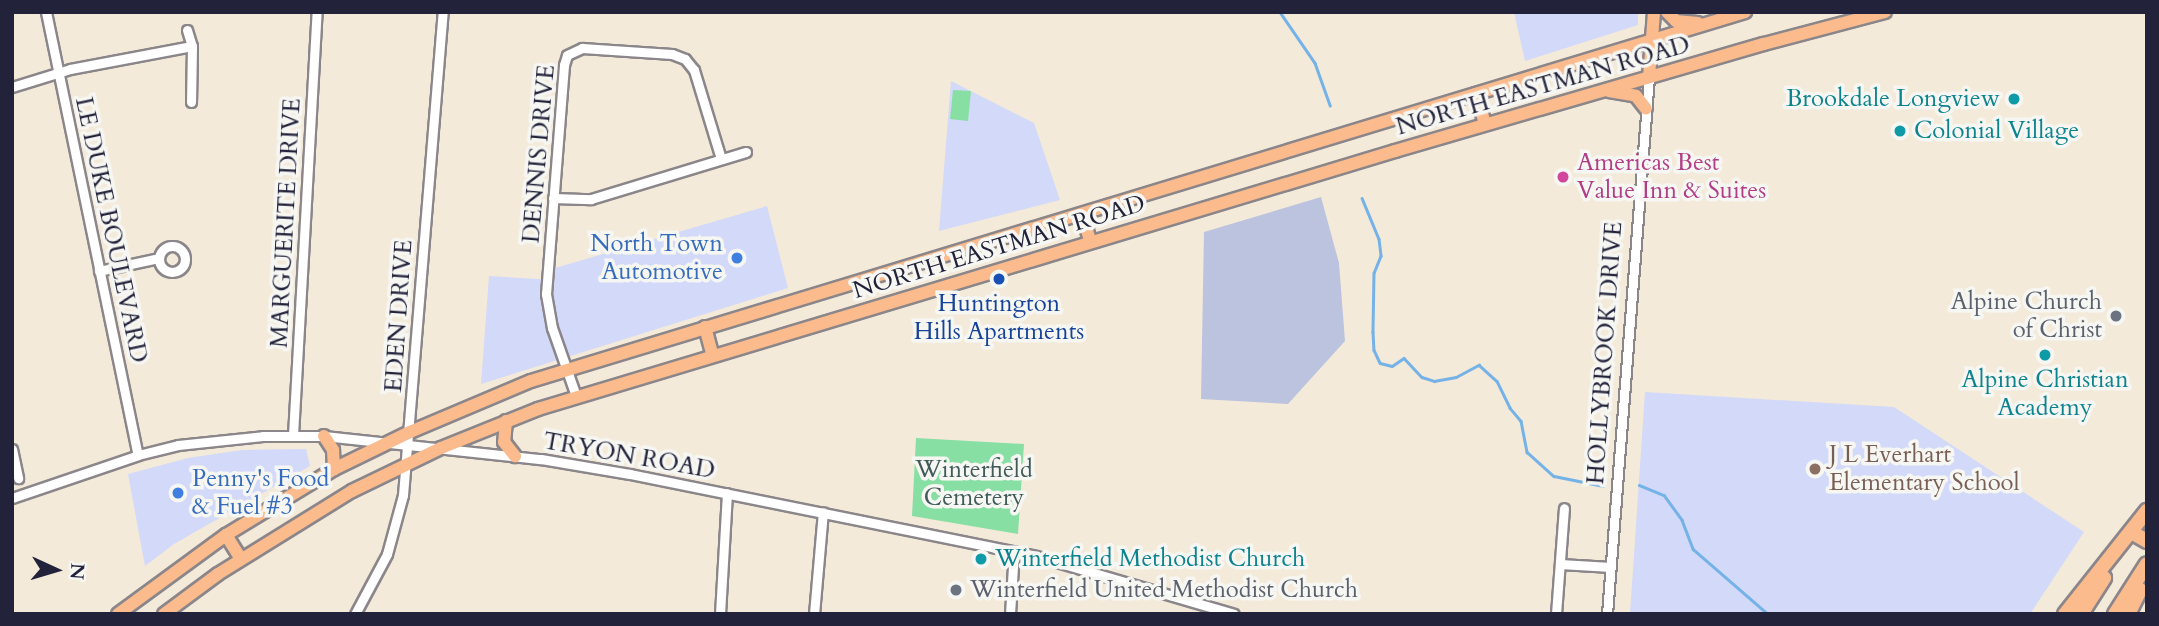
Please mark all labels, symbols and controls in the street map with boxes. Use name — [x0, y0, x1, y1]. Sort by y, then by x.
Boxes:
street label: NORTH EASTMAN ROAD — [1393, 30, 1693, 142]
street label: DENNIS DRIVE — [517, 64, 561, 244]
place label: Brookdale Longview — [1786, 85, 2000, 113]
marker: Brookdale Longview — [2006, 91, 2022, 107]
street label: LE DUKE BOULEVARD — [69, 95, 153, 365]
street label: MARGUERITE DRIVE — [265, 97, 307, 349]
place label: Colonial Village — [1914, 117, 2079, 145]
marker: Colonial Village — [1892, 123, 1908, 139]
place label: Americas Best Value Inn & Suites — [1577, 149, 1766, 205]
marker: Americas Best Value Inn & Suites — [1555, 169, 1571, 185]
street label: NORTH EASTMAN ROAD — [849, 189, 1149, 305]
street label: HOLLYBROOK DRIVE — [1581, 221, 1629, 485]
place label: North Town Automotive — [590, 230, 723, 286]
street label: EDEN DRIVE — [379, 239, 419, 393]
marker: North Town Automotive — [729, 250, 745, 266]
marker: Huntington Hills Apartments — [991, 271, 1007, 287]
place label: Alpine Church of Christ — [1951, 288, 2102, 344]
place label: Huntington Hills Apartments — [914, 290, 1084, 346]
marker: Alpine Church of Christ — [2108, 308, 2124, 324]
marker: Alpine Christian Academy — [2037, 347, 2053, 363]
place label: Alpine Christian Academy — [1961, 366, 2129, 422]
street label: TRYON ROAD — [541, 427, 717, 485]
place label: J L Everhart Elementary School — [1829, 441, 2020, 497]
park label: Winterfield Cemetery — [915, 456, 1033, 512]
marker: J L Everhart Elementary School — [1807, 461, 1823, 477]
place label: Penny's Food & Fuel #3 — [192, 465, 329, 521]
marker: Penny's Food & Fuel #3 — [170, 485, 186, 501]
north arrow — [21, 535, 91, 605]
place label: Winterfield Methodist Church — [995, 545, 1305, 573]
marker: Winterfield Methodist Church — [973, 551, 989, 567]
text: N — [63, 562, 90, 581]
place label: Winterfield United Methodist Church — [970, 576, 1358, 604]
marker: Winterfield United Methodist Church — [948, 582, 964, 598]

